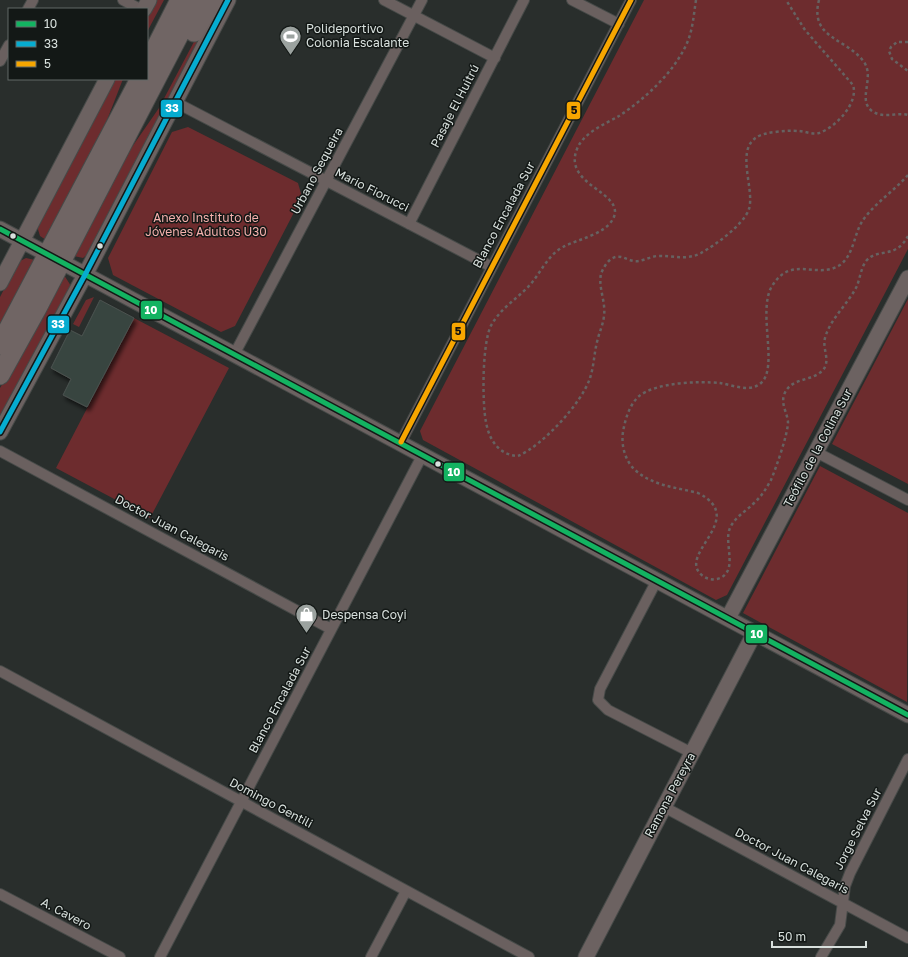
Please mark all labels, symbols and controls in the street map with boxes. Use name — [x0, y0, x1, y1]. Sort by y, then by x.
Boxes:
legend — [8, 8, 148, 80]
text: 10 — [44, 16, 57, 31]
place label: Polideportivo Colonia Escalante — [306, 21, 409, 50]
sports icon: Polideportivo Colonia Escalante — [278, 23, 304, 56]
text: 33 — [44, 36, 58, 51]
text: 5 — [44, 56, 51, 71]
street label: Pasaje El Huitrú — [427, 62, 482, 150]
line badge: 33 — [160, 99, 183, 118]
text: 33 — [165, 101, 179, 114]
line badge: 5 — [566, 101, 581, 120]
text: 5 — [571, 103, 578, 116]
street label: Urbano Sequeira — [287, 125, 346, 217]
street label: Blanco Encalada Sur — [469, 159, 538, 270]
street label: Mario Fiorucci — [333, 164, 412, 215]
park label: Anexo Instituto de Jóvenes Adultos U30 — [145, 210, 267, 239]
unlabelled marker — [8, 231, 18, 241]
unlabelled marker — [95, 241, 105, 251]
line badge: 10 — [140, 300, 163, 320]
text: 10 — [145, 303, 157, 316]
line badge: 33 — [47, 315, 70, 334]
text: 33 — [51, 317, 65, 330]
line badge: 5 — [451, 322, 466, 341]
text: 5 — [455, 324, 462, 337]
street label: Teófilo de la Colina Sur — [780, 386, 855, 510]
unlabelled marker — [433, 459, 443, 469]
line badge: 10 — [443, 462, 465, 482]
text: 10 — [448, 465, 460, 478]
street label: Doctor Juan Calegaris — [113, 491, 232, 564]
shop icon: Despensa Coyi — [293, 602, 319, 635]
place label: Despensa Coyi — [322, 607, 407, 622]
line badge: 10 — [745, 624, 768, 644]
text: 10 — [751, 627, 763, 640]
street label: Blanco Encalada Sur — [245, 644, 314, 755]
street label: Ramona Pereyra — [641, 750, 698, 840]
street label: Domingo Gentili — [227, 774, 315, 831]
street label: Jorge Selva Sur — [830, 785, 885, 872]
street label: Doctor Juan Calegaris — [733, 824, 852, 897]
street label: A. Cavero — [39, 894, 94, 933]
scale bar — [772, 923, 866, 949]
text: 50 m — [778, 929, 806, 944]

